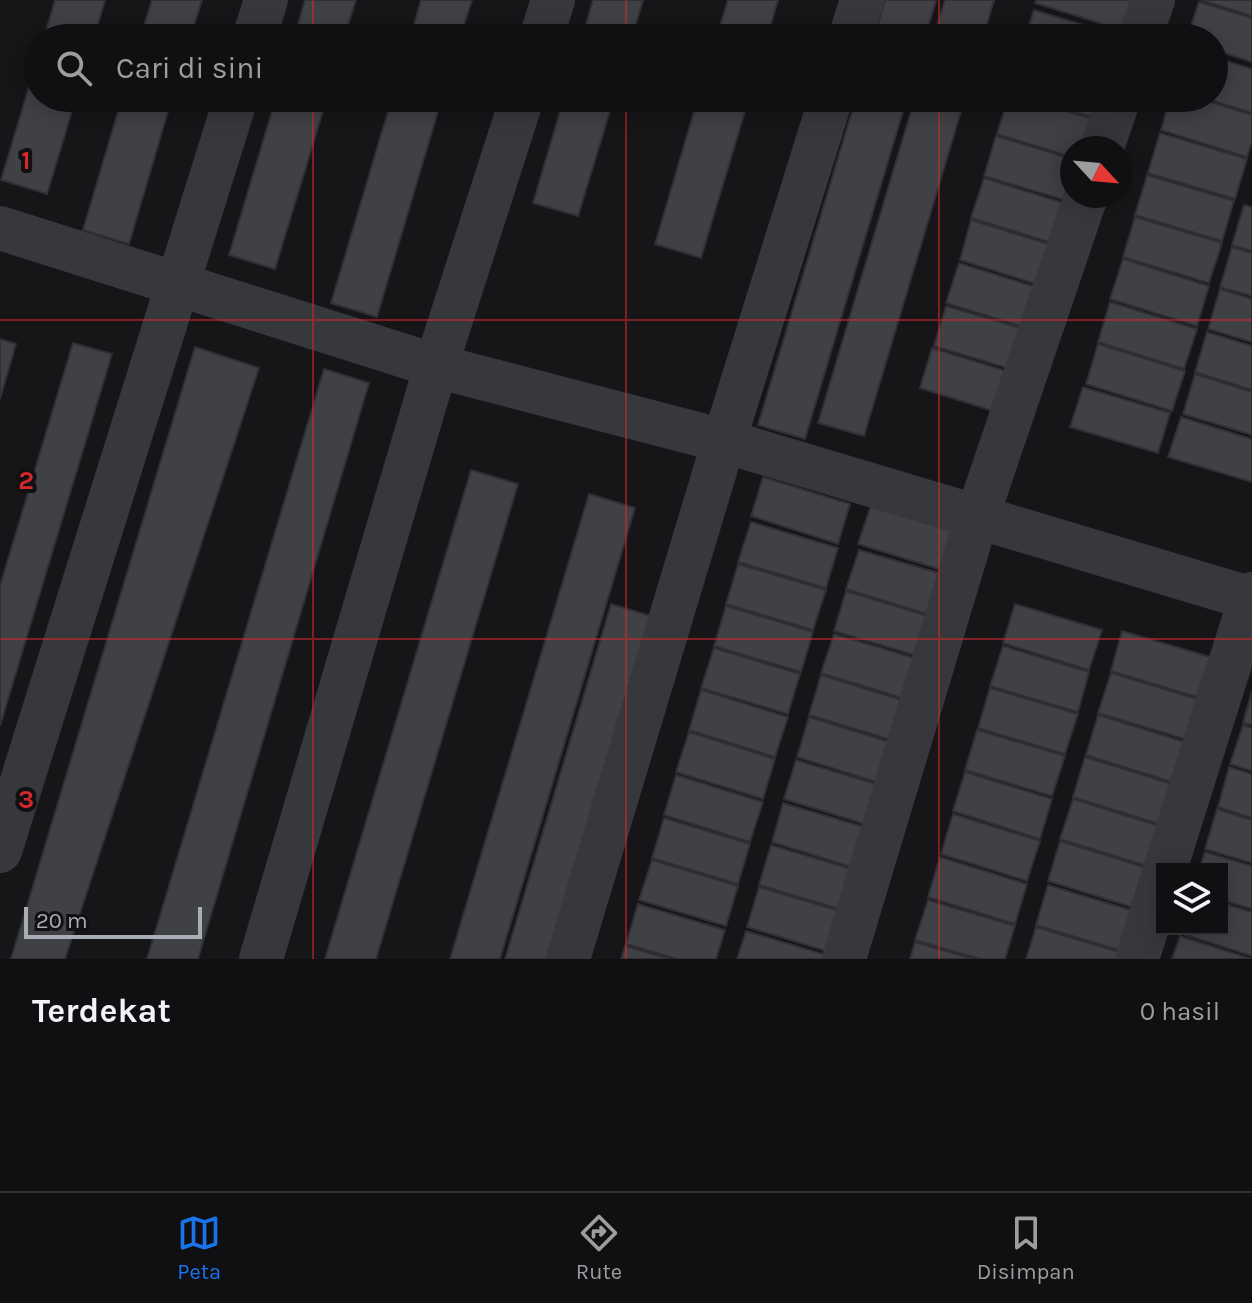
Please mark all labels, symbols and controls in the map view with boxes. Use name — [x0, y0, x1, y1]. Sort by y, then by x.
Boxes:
search box — [24, 24, 1228, 112]
icon: search — [52, 46, 96, 90]
text: Cari di sini — [116, 50, 263, 86]
north arrow — [1060, 136, 1132, 208]
text: 1 — [21, 145, 31, 176]
text: 2 — [18, 465, 34, 496]
text: 3 — [18, 784, 34, 815]
map controls — [1156, 863, 1228, 935]
button: layers — [1156, 863, 1228, 935]
scale bar — [24, 903, 202, 939]
text: 20 m — [36, 908, 88, 934]
text: Terdekat — [32, 991, 171, 1031]
text: 0 hasil — [1140, 996, 1220, 1027]
tab: Peta — [177, 1211, 221, 1285]
tab: Rute — [576, 1211, 622, 1285]
tab: Disimpan — [977, 1211, 1075, 1285]

